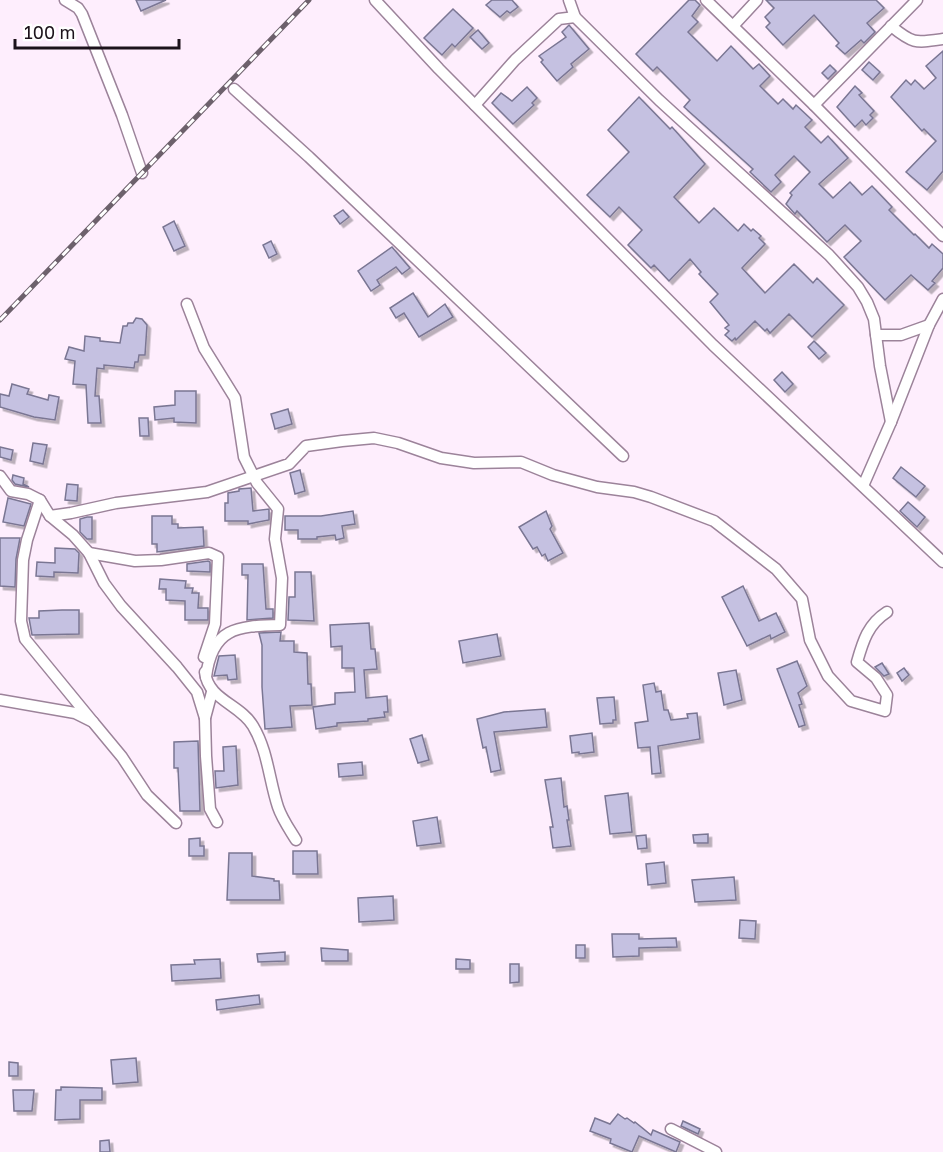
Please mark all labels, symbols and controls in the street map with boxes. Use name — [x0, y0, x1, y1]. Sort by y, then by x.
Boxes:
scale bar — [15, 12, 178, 50]
text: 100 m — [24, 21, 75, 43]

